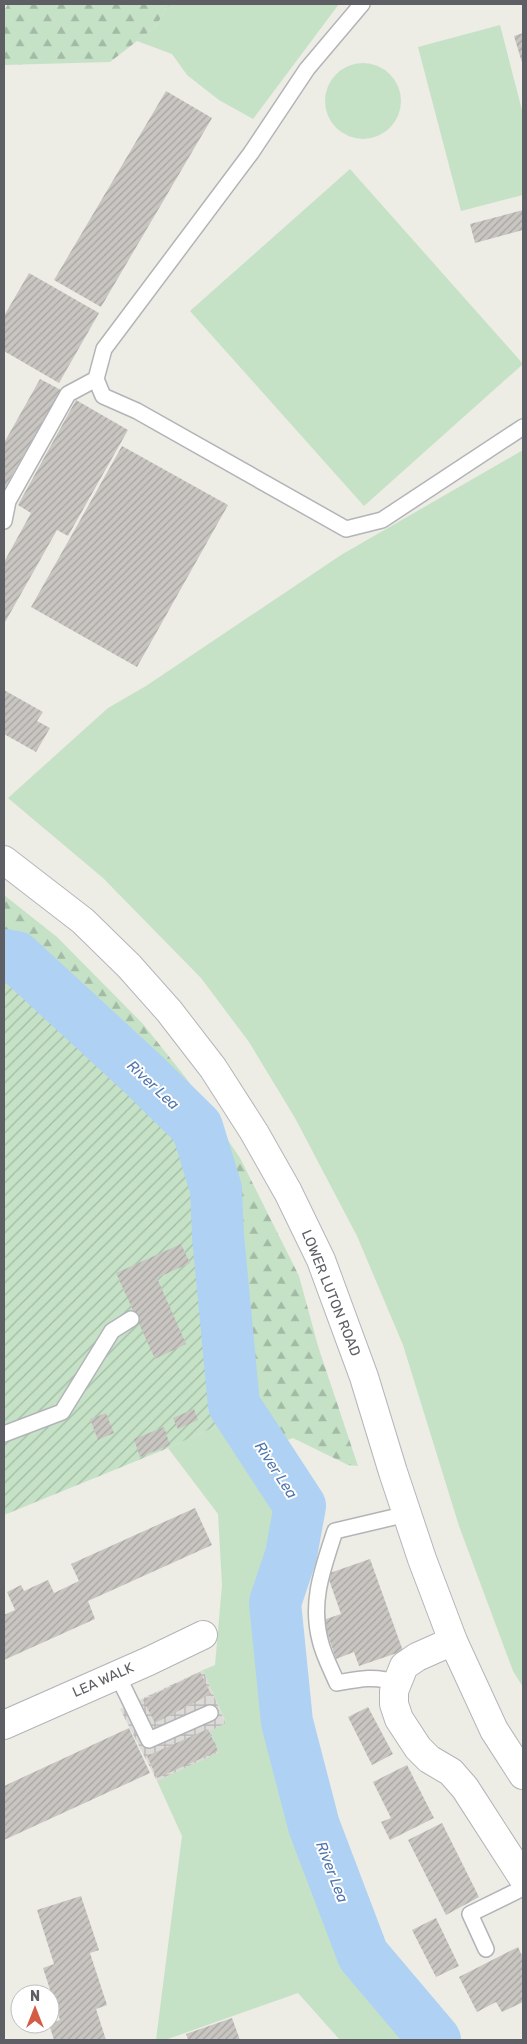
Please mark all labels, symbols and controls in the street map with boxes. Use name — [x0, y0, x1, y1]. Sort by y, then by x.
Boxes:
water label: River Lea — [123, 1056, 183, 1114]
street label: LOWER LUTON ROAD — [298, 1227, 364, 1359]
water label: River Lea — [251, 1438, 301, 1502]
street label: LEA WALK — [70, 1659, 137, 1701]
water label: River Lea — [312, 1839, 352, 1905]
north arrow — [10, 1984, 60, 2034]
text: N — [30, 1988, 40, 2005]

